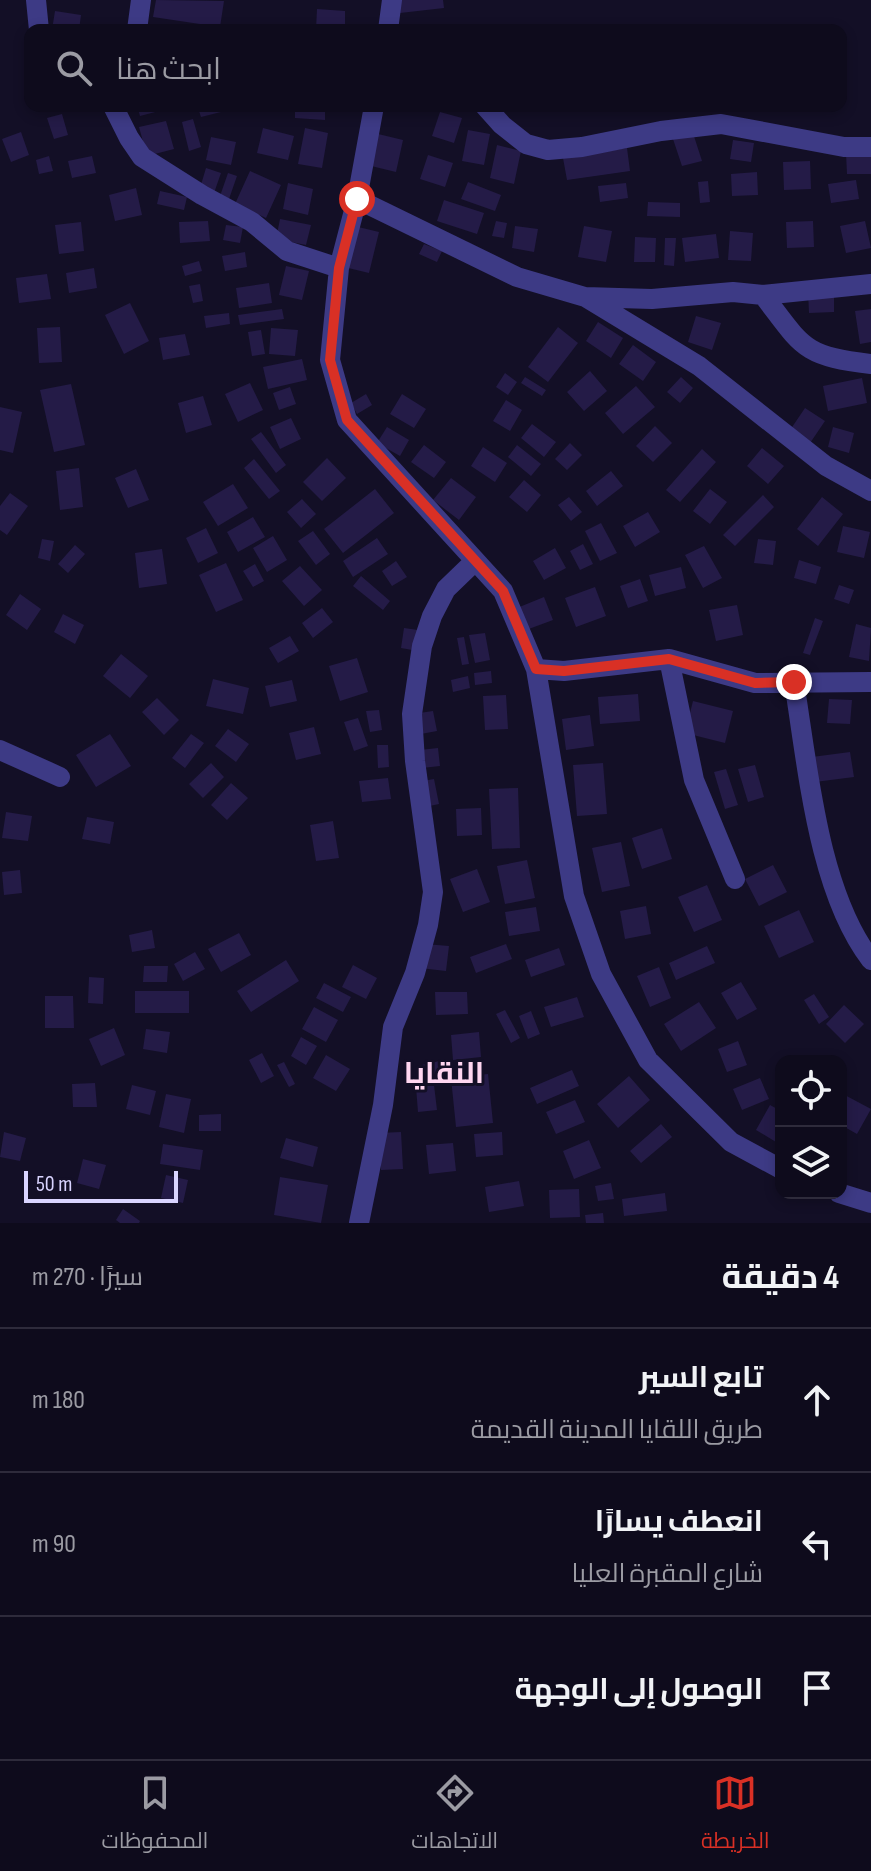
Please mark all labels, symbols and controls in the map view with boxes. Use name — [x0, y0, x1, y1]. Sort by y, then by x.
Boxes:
search box — [24, 24, 847, 112]
icon: search — [52, 46, 96, 90]
text: ابحث هنا — [116, 52, 221, 88]
route start — [339, 181, 375, 217]
route end — [776, 664, 812, 700]
map controls — [775, 1055, 847, 1199]
button: locate — [775, 1055, 847, 1127]
district label: النقايا — [404, 1056, 484, 1092]
button: layers — [775, 1127, 847, 1199]
scale bar — [24, 1167, 178, 1203]
text: 50 m — [36, 1171, 72, 1198]
text: 4 دقيقة — [722, 1257, 839, 1298]
text: سيرًا · 270 m — [32, 1262, 143, 1293]
text: تابع السير — [639, 1360, 763, 1396]
icon: ahead — [795, 1378, 839, 1422]
text: 180 m — [32, 1385, 85, 1416]
text: طريق اللقايا المدينة القديمة — [471, 1415, 763, 1446]
text: انعطف يسارًا — [595, 1504, 763, 1540]
icon: left — [795, 1522, 839, 1566]
text: 90 m — [32, 1529, 76, 1560]
text: شارع المقبرة العليا — [571, 1559, 763, 1590]
icon: arrive — [795, 1666, 839, 1710]
text: الوصول إلى الوجهة — [515, 1672, 763, 1708]
tab: المحفوظات — [101, 1771, 208, 1861]
tab: الاتجاهات — [411, 1771, 498, 1861]
tab: الخريطة — [701, 1771, 770, 1861]

